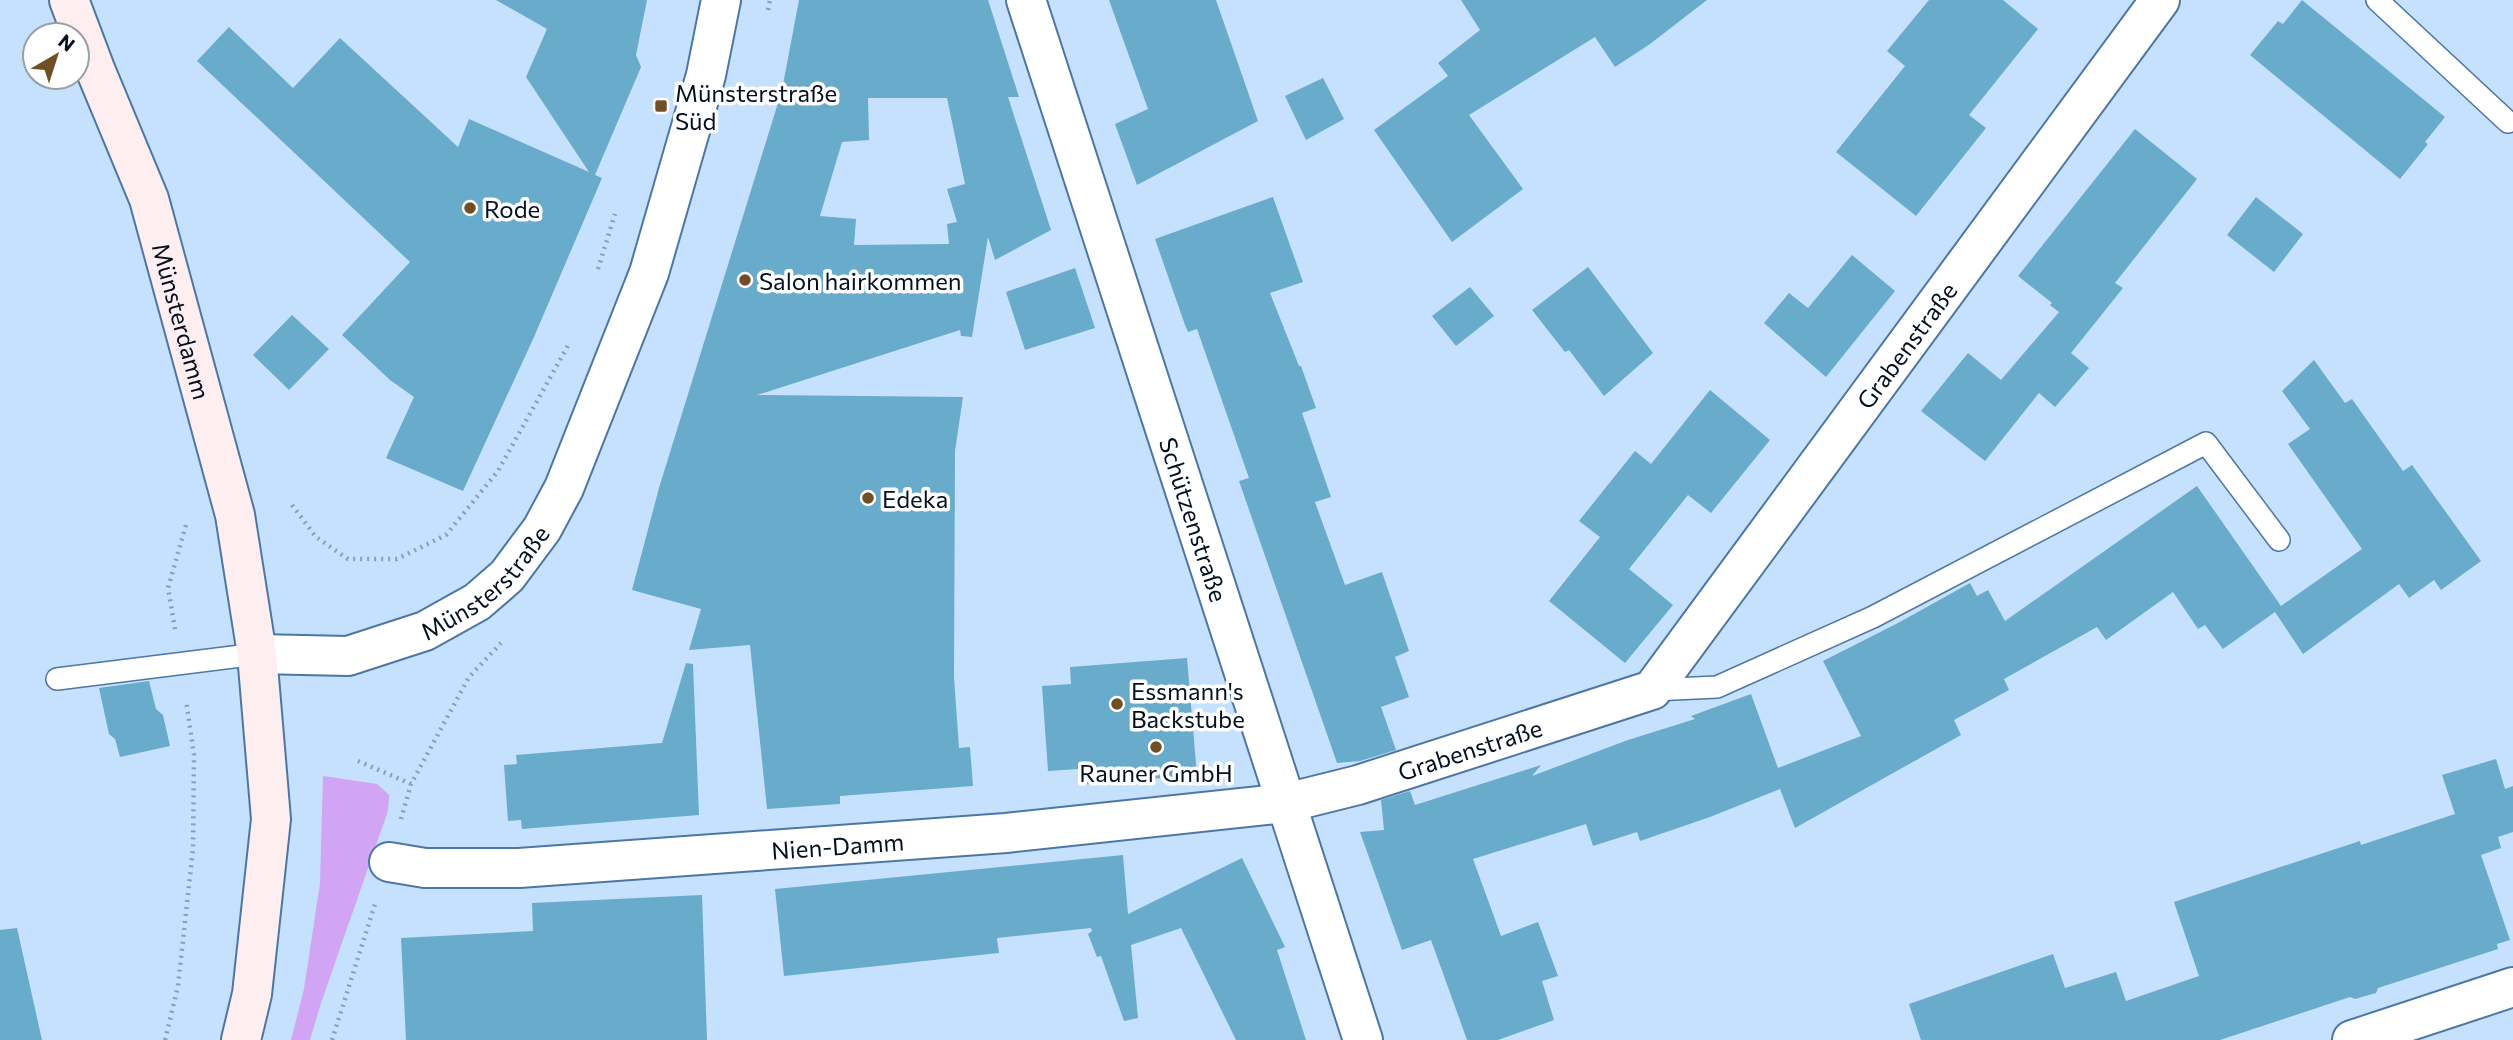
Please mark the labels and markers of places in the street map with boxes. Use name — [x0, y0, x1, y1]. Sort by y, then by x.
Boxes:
place label: Münsterstraße Süd — [675, 78, 837, 135]
marker: Münsterstraße Süd — [653, 98, 669, 114]
place label: Rode — [484, 194, 540, 223]
marker: Rode — [462, 200, 478, 216]
place label: Salon hairkommen — [759, 266, 962, 295]
marker: Salon hairkommen — [737, 272, 753, 288]
place label: Edeka — [882, 484, 948, 513]
marker: Edeka — [860, 490, 876, 506]
place label: Essmann's Backstube — [1131, 676, 1245, 733]
marker: Essmann's Backstube — [1109, 696, 1125, 712]
marker: Rauner GmbH — [1148, 739, 1164, 755]
place label: Rauner GmbH — [1079, 758, 1233, 787]

